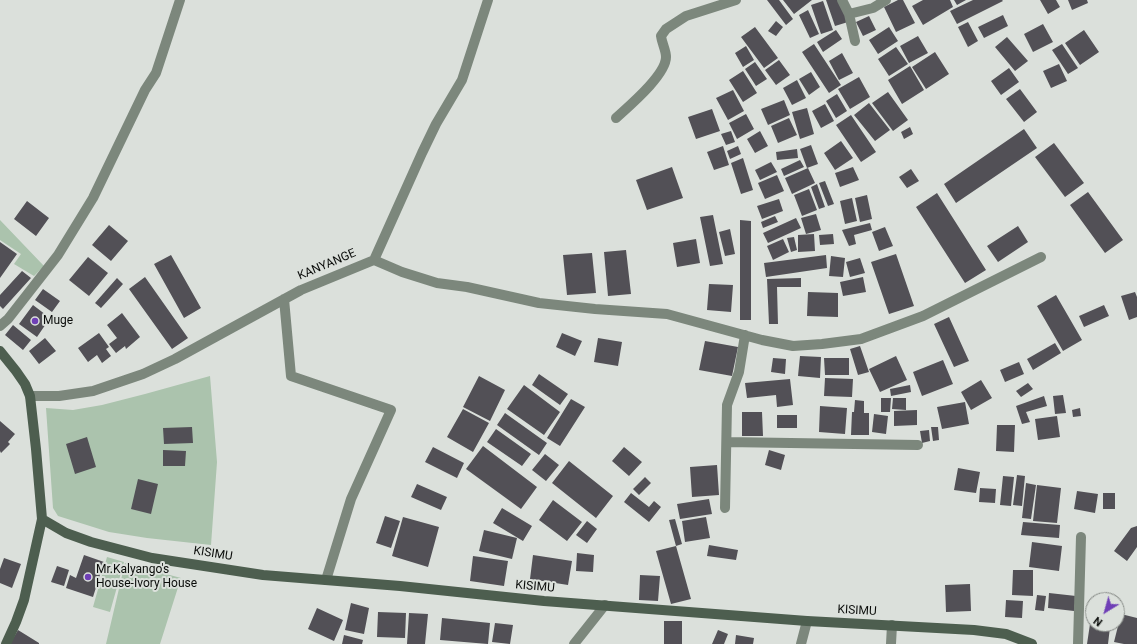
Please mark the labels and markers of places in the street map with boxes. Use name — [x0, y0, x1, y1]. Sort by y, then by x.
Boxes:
place label: Muge — [43, 314, 73, 328]
marker: Muge — [30, 316, 40, 326]
place label: Mr.Kalyango's House-Ivory House — [96, 563, 197, 591]
marker: Mr.Kalyango's House-Ivory House — [83, 572, 93, 582]

